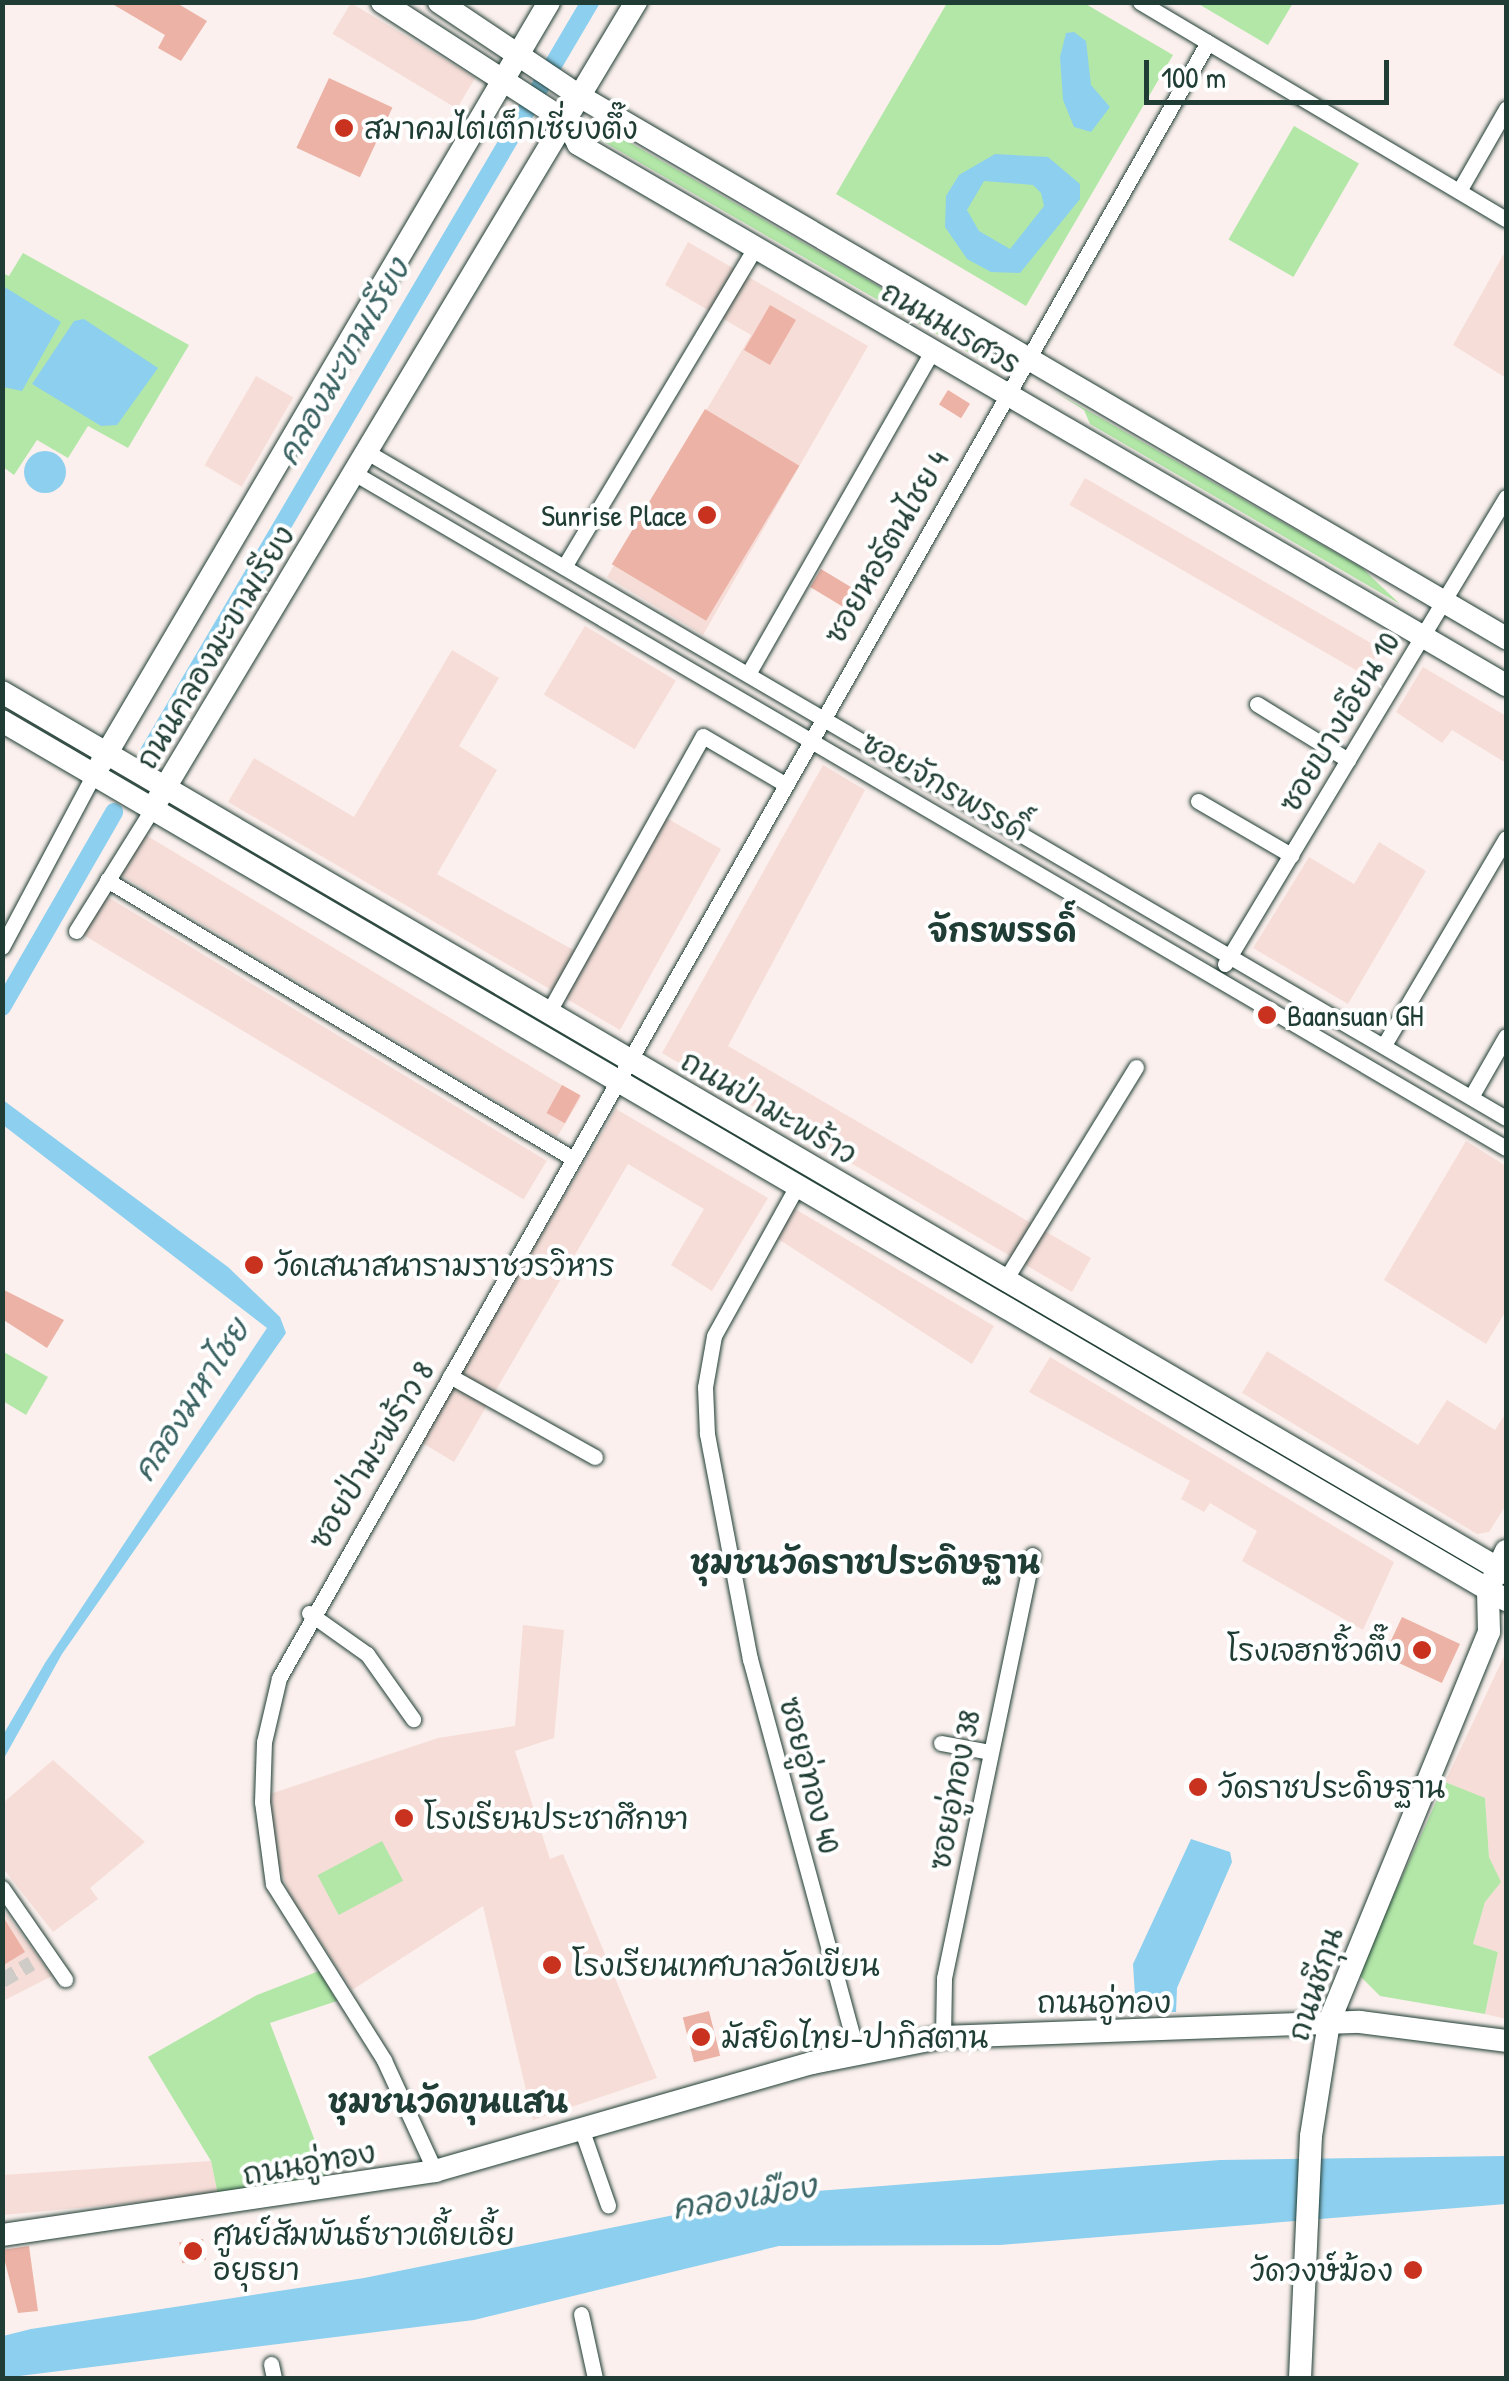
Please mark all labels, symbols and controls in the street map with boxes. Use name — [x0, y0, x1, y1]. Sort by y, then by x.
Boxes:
scale bar — [1149, 40, 1394, 102]
text: 100 m — [1161, 57, 1226, 97]
place label: สมาคมไต่เต็กเซี่ยงตึ๊ง — [364, 110, 638, 146]
marker: สมาคมไต่เต็กเซี่ยงตึ๊ง — [333, 117, 355, 139]
water label: คลองมะขามเรียง — [269, 252, 417, 472]
street label: ถนนนเรศวร — [875, 273, 1027, 381]
street label: ซอยหอรัตนไชย 4 — [816, 444, 956, 650]
place label: Sunrise Place — [541, 497, 687, 533]
marker: Sunrise Place — [696, 504, 718, 526]
street label: ถนนคลองมะขามเรียง — [128, 519, 302, 775]
street label: ซอยบางเอียน 10 — [1271, 626, 1407, 818]
street label: ซอยจักรพรรดิ์ — [855, 724, 1035, 848]
district label: จักรพรรดิ์ — [927, 912, 1077, 950]
place label: Baansuan GH — [1287, 997, 1423, 1033]
marker: Baansuan GH — [1256, 1004, 1278, 1026]
street label: ถนนป่ามะพร้าว — [675, 1042, 863, 1172]
place label: วัดเสนาสนารามราชวรวิหาร — [274, 1247, 615, 1283]
marker: วัดเสนาสนารามราชวรวิหาร — [243, 1254, 265, 1276]
water label: คลองมหาไชย — [125, 1312, 257, 1488]
street label: ซอยป่ามะพร้าว 8 — [301, 1355, 441, 1555]
district label: ชุมชนวัดราชประดิษฐาน — [690, 1544, 1040, 1582]
place label: โรงเจฮกซิ้วตึ๊ง — [1227, 1632, 1402, 1668]
marker: โรงเจฮกซิ้วตึ๊ง — [1411, 1639, 1433, 1661]
street label: ซอยอู่ทอง 40 — [772, 1693, 848, 1857]
street label: ซอยอู่ทอง 38 — [921, 1707, 987, 1873]
place label: วัดราชประดิษฐาน — [1218, 1769, 1445, 1805]
marker: วัดราชประดิษฐาน — [1187, 1776, 1209, 1798]
place label: โรงเรียนประชาศึกษา — [424, 1800, 688, 1836]
marker: โรงเรียนประชาศึกษา — [393, 1807, 415, 1829]
street label: ถนนชีกุน — [1280, 1923, 1350, 2045]
place label: โรงเรียนเทศบาลวัดเขียน — [572, 1947, 880, 1983]
marker: โรงเรียนเทศบาลวัดเขียน — [541, 1954, 563, 1976]
street label: ถนนอู่ทอง — [1037, 1984, 1171, 2020]
place label: มัสยิดไทย–ปากิสตาน — [721, 2019, 988, 2055]
marker: มัสยิดไทย–ปากิสตาน — [690, 2026, 712, 2048]
district label: ชุมชนวัดขุนแสน — [328, 2083, 568, 2121]
street label: ถนนอู่ทอง — [240, 2134, 378, 2192]
water label: คลองเมือง — [670, 2167, 818, 2227]
place label: ศูนย์สัมพันธ์ชาวเตี้ยเอี้ย อยุธยา — [213, 2216, 515, 2286]
marker: ศูนย์สัมพันธ์ชาวเตี้ยเอี้ย อยุธยา — [182, 2240, 204, 2262]
place label: วัดวงษ์ฆ้อง — [1250, 2252, 1393, 2288]
marker: วัดวงษ์ฆ้อง — [1402, 2259, 1424, 2281]

